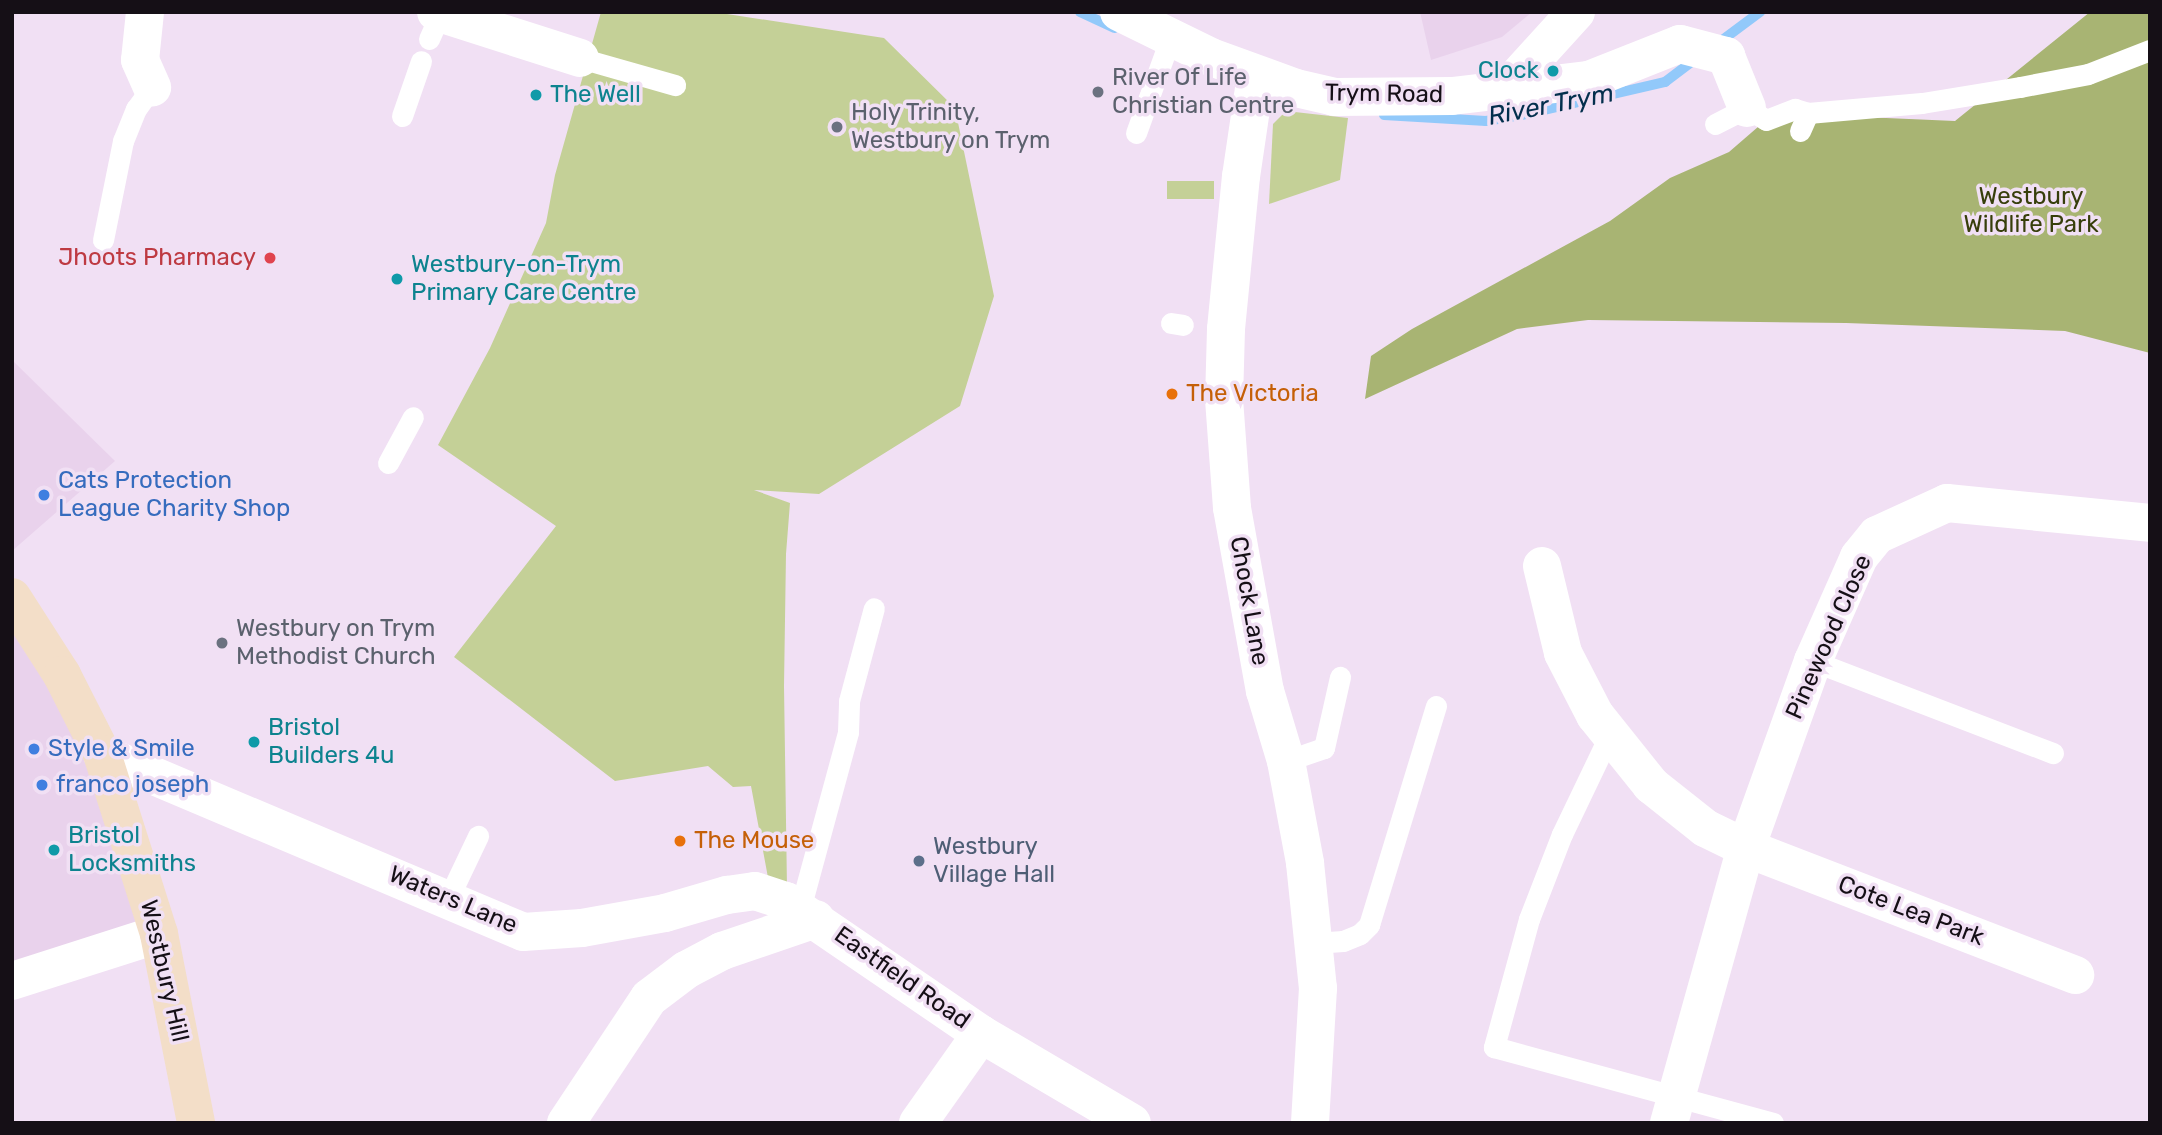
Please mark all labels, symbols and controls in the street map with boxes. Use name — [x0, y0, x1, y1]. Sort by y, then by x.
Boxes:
place label: Clock — [1478, 57, 1539, 85]
marker: Clock — [1545, 63, 1561, 79]
place label: River Of Life Christian Centre — [1112, 64, 1294, 120]
water label: River Trym — [1485, 77, 1617, 133]
street label: Trym Road — [1325, 79, 1443, 109]
place label: The Well — [550, 81, 641, 109]
marker: River Of Life Christian Centre — [1090, 84, 1106, 100]
marker: The Well — [528, 87, 544, 103]
place label: Holy Trinity, Westbury on Trym — [851, 99, 1052, 155]
marker: Holy Trinity, Westbury on Trym — [829, 119, 845, 135]
park label: Westbury Wildlife Park — [1963, 183, 2099, 239]
place label: Jhoots Pharmacy — [58, 244, 256, 272]
marker: Jhoots Pharmacy — [262, 250, 278, 266]
place label: Westbury-on-Trym Primary Care Centre — [411, 251, 637, 307]
marker: Westbury-on-Trym Primary Care Centre — [389, 271, 405, 287]
place label: The Victoria — [1186, 380, 1319, 408]
marker: The Victoria — [1164, 386, 1180, 402]
place label: Cats Protection League Charity Shop — [58, 467, 291, 523]
marker: Cats Protection League Charity Shop — [36, 487, 52, 503]
street label: Chock Lane — [1223, 534, 1275, 668]
street label: Pinewood Close — [1780, 550, 1878, 724]
place label: Westbury on Trym Methodist Church — [236, 615, 437, 671]
marker: Westbury on Trym Methodist Church — [214, 635, 230, 651]
place label: Bristol Builders 4u — [268, 714, 394, 770]
marker: Bristol Builders 4u — [246, 734, 262, 750]
place label: Style & Smile — [48, 735, 195, 763]
marker: Style & Smile — [26, 741, 42, 757]
place label: franco joseph — [56, 771, 209, 799]
marker: franco joseph — [34, 777, 50, 793]
place label: Bristol Locksmiths — [68, 822, 196, 878]
place label: The Mouse — [694, 827, 814, 855]
marker: The Mouse — [672, 833, 688, 849]
place label: Westbury Village Hall — [933, 833, 1055, 889]
marker: Bristol Locksmiths — [46, 842, 62, 858]
marker: Westbury Village Hall — [911, 853, 927, 869]
street label: Waters Lane — [384, 860, 522, 940]
street label: Cote Lea Park — [1834, 870, 1988, 952]
street label: Westbury Hill — [134, 897, 194, 1045]
street label: Eastfield Road — [829, 921, 975, 1035]

